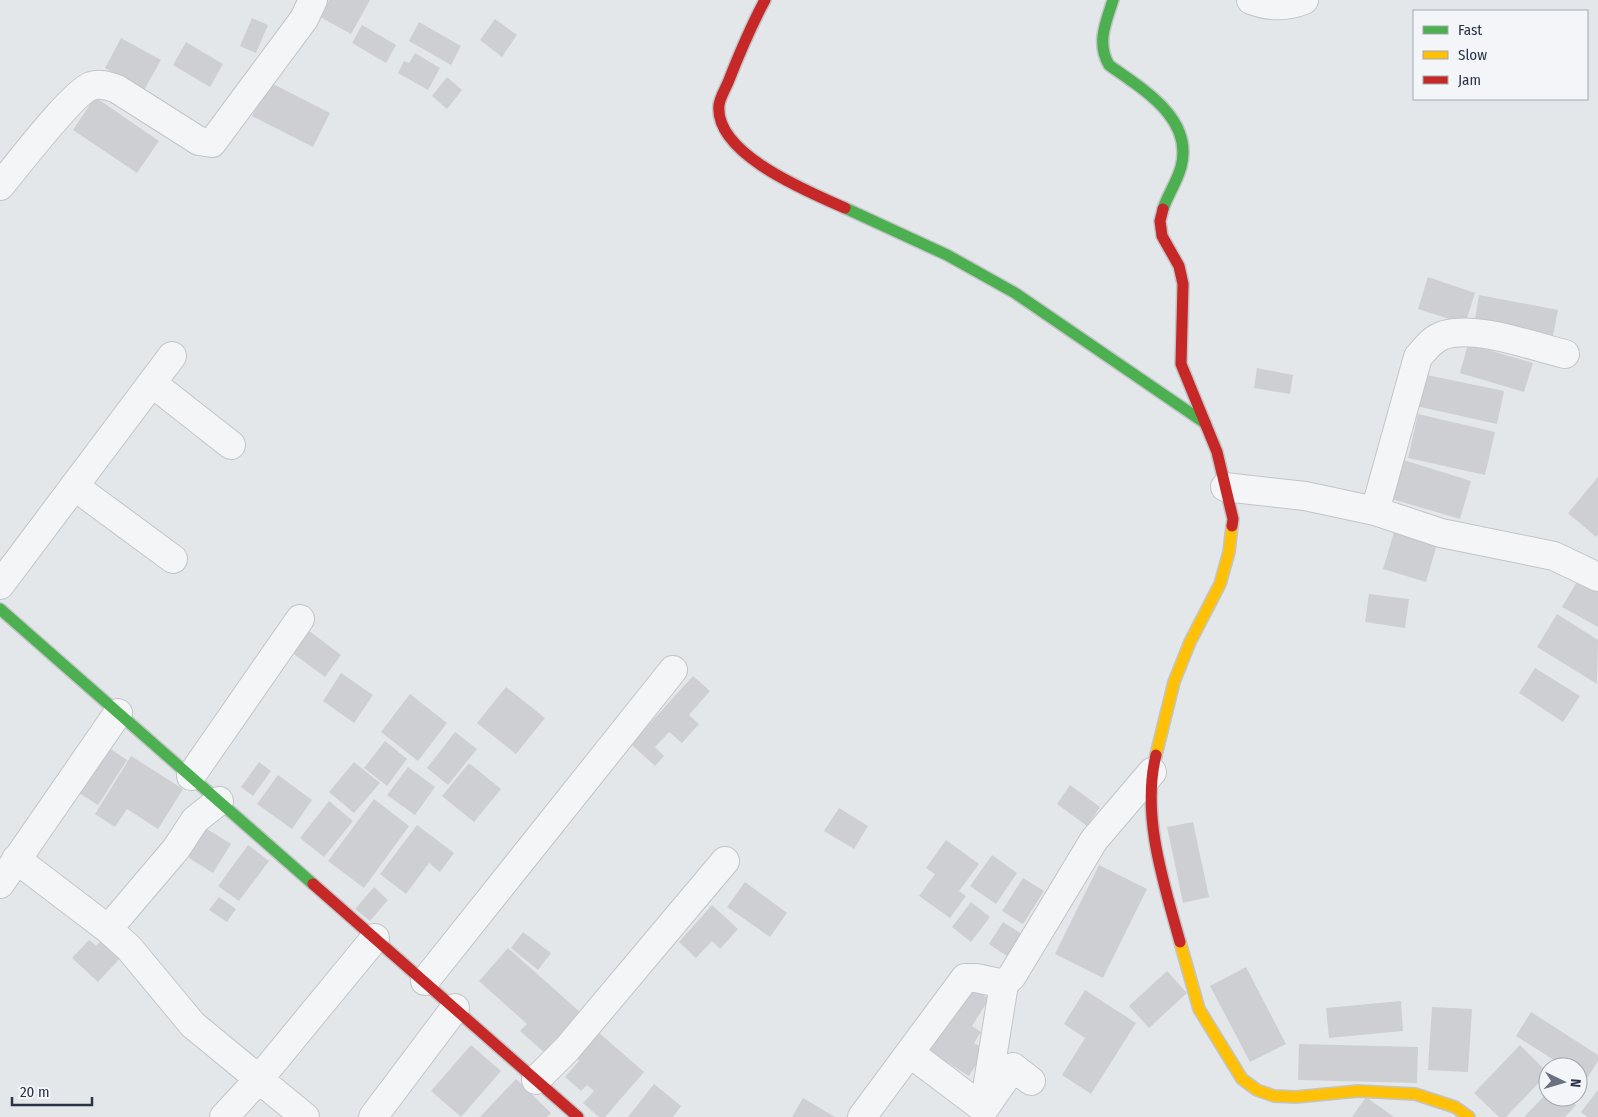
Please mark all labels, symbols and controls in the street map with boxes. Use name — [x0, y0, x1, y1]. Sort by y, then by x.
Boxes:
legend — [1413, 10, 1588, 100]
text: Fast — [1458, 21, 1482, 39]
text: Slow — [1458, 46, 1487, 64]
text: Jam — [1458, 71, 1481, 89]
north arrow — [1538, 1057, 1588, 1107]
scale bar — [12, 1074, 92, 1106]
text: N — [1567, 1078, 1584, 1088]
text: 20 m — [20, 1083, 50, 1101]

